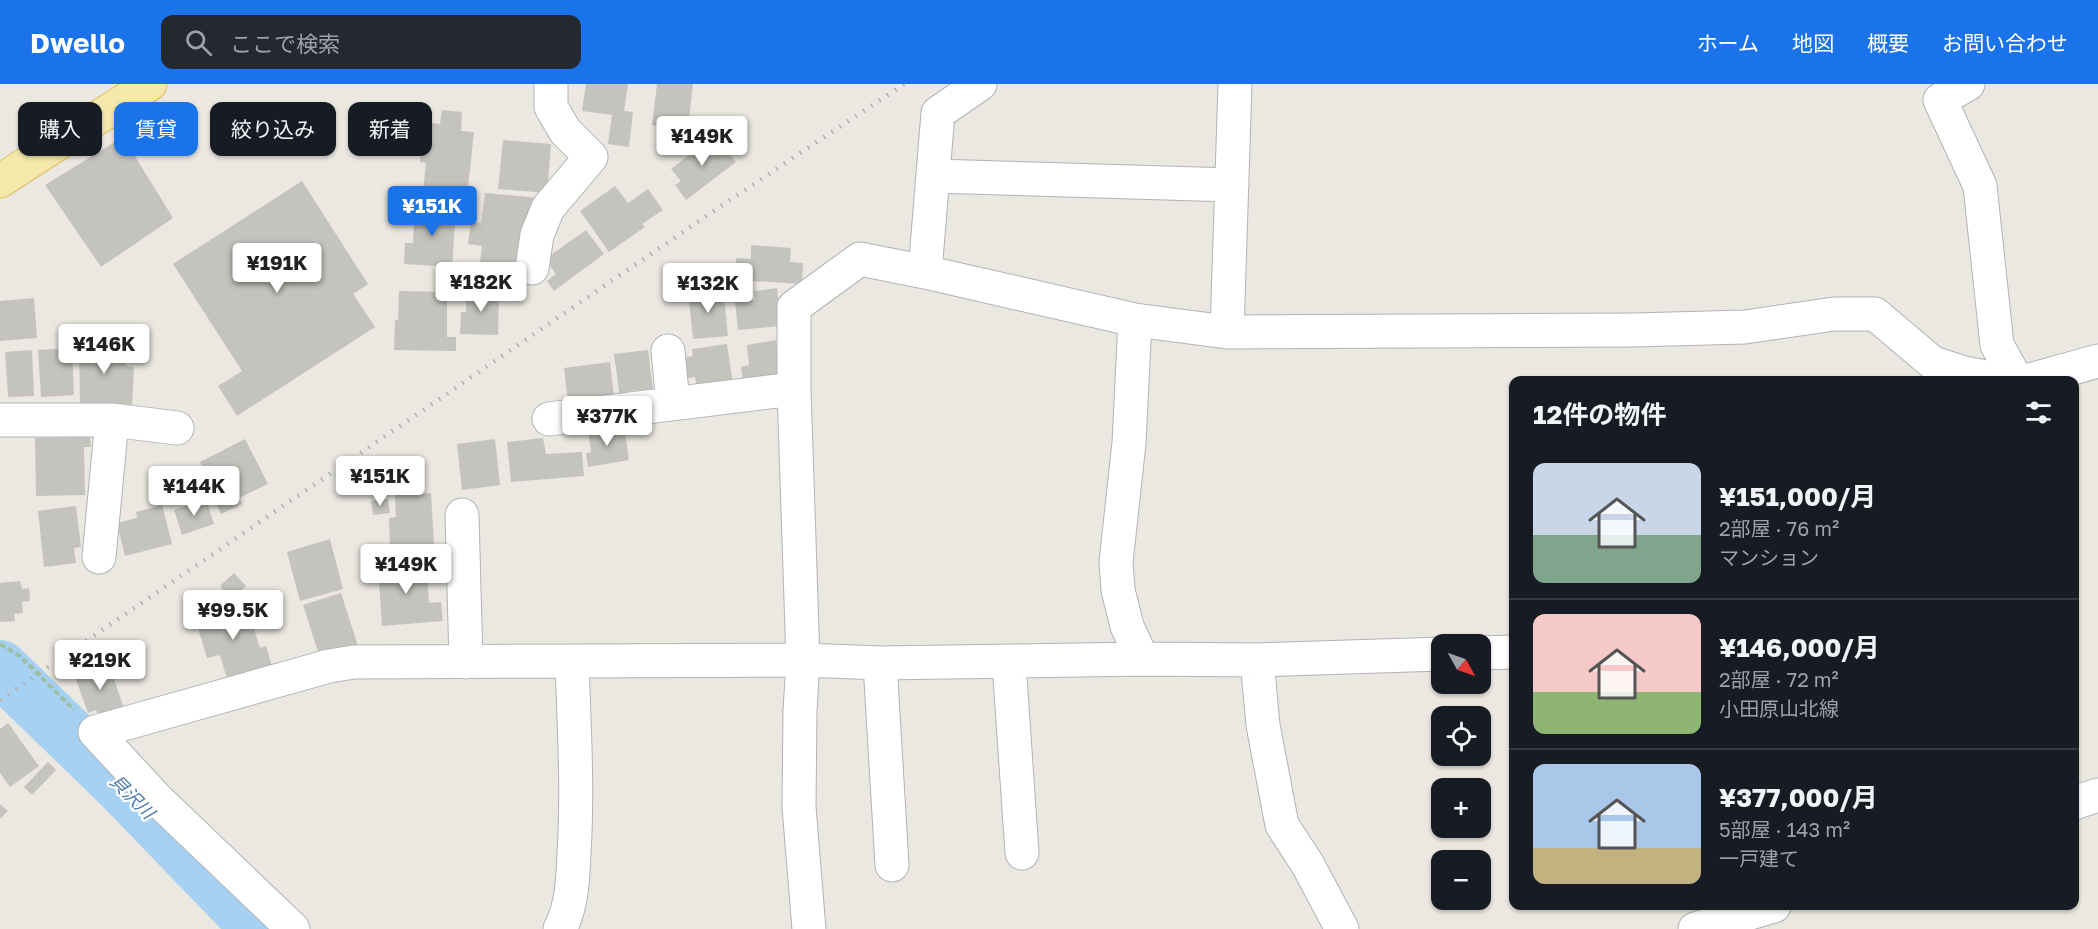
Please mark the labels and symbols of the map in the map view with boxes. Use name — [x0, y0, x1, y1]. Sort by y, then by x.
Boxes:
pin: ¥149K — [660, 116, 744, 167]
pin: ¥151K — [390, 186, 474, 237]
pin: ¥191K — [235, 243, 319, 294]
pin: ¥182K — [439, 262, 523, 313]
pin: ¥132K — [666, 263, 750, 314]
pin: ¥146K — [62, 324, 146, 375]
pin: ¥377K — [565, 396, 649, 447]
pin: ¥151K — [338, 456, 422, 507]
pin: ¥144K — [152, 466, 236, 517]
pin: ¥149K — [364, 544, 448, 595]
pin: ¥99.5K — [184, 590, 282, 641]
north arrow — [1431, 634, 1491, 694]
pin: ¥219K — [58, 640, 142, 691]
water label: 貝沢川 — [106, 769, 161, 825]

